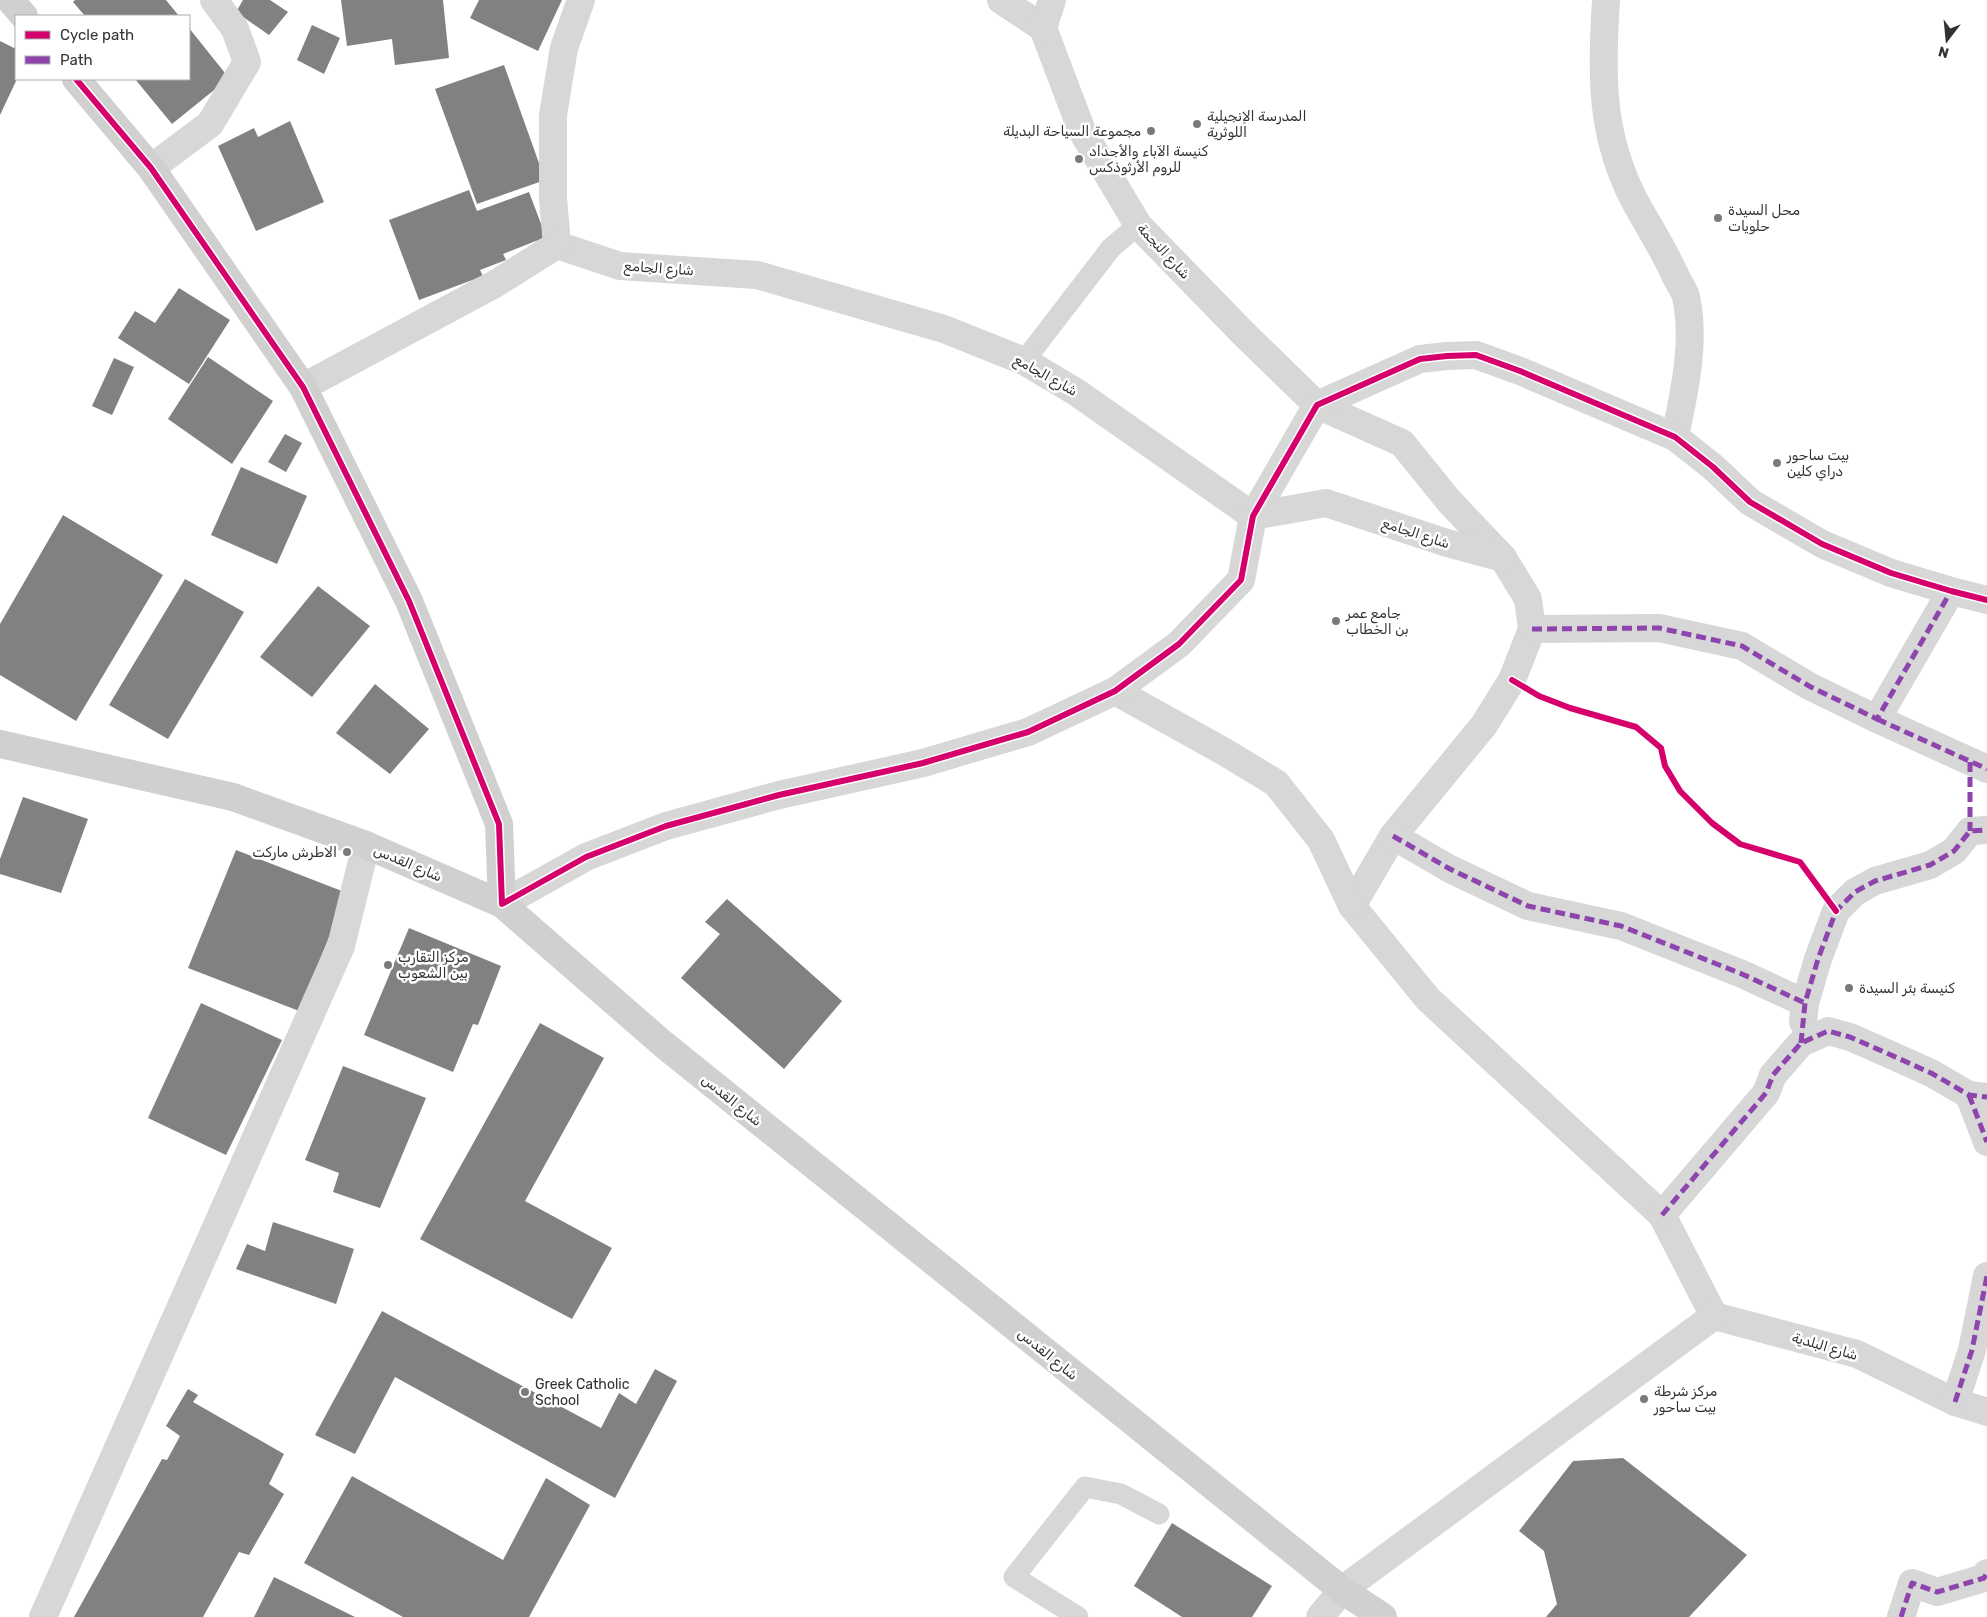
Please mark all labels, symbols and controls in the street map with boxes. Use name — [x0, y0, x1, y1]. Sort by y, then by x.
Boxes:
legend — [15, 15, 190, 80]
north arrow — [1922, 15, 1972, 65]
text: Cycle path — [60, 26, 134, 44]
text: N — [1936, 42, 1951, 62]
text: Path — [60, 51, 93, 69]
place label: المدرسة الإنجيلية اللوثرية — [1207, 108, 1306, 141]
marker: المدرسة الإنجيلية اللوثرية — [1191, 118, 1203, 130]
place label: مجموعة السياحة البديلة — [1003, 123, 1141, 140]
marker: مجموعة السياحة البديلة — [1145, 125, 1157, 137]
place label: كنيسة الآباء والأجداد للروم الأرثوذكس — [1089, 143, 1209, 177]
marker: كنيسة الآباء والأجداد للروم الأرثوذكس — [1073, 153, 1085, 165]
place label: محل السيدة حلويات — [1728, 202, 1800, 235]
marker: محل السيدة حلويات — [1712, 212, 1724, 224]
street label: شارع النجمة — [1132, 220, 1194, 284]
street label: شارع الجامع — [623, 258, 694, 281]
street label: شارع الجامع — [1010, 351, 1080, 402]
place label: بيت ساحور دراي كلين — [1786, 447, 1849, 481]
marker: بيت ساحور دراي كلين — [1771, 457, 1783, 469]
street label: شارع الجامع — [1379, 515, 1452, 554]
place label: جامع عمر بن الخطاب — [1345, 605, 1409, 638]
marker: جامع عمر بن الخطاب — [1330, 615, 1342, 627]
street label: شارع القدس — [370, 841, 445, 887]
place label: الاطرش ماركت — [252, 844, 337, 861]
marker: الاطرش ماركت — [341, 846, 353, 858]
place label: مركز التقارب بين الشعوب — [398, 949, 469, 982]
marker: مركز التقارب بين الشعوب — [382, 959, 394, 971]
place label: كنيسة بئر السيدة — [1859, 980, 1955, 997]
marker: كنيسة بئر السيدة — [1843, 982, 1855, 994]
street label: شارع القدس — [697, 1071, 765, 1131]
street label: شارع القدس — [1013, 1325, 1081, 1385]
street label: شارع البلدية — [1789, 1329, 1860, 1366]
place label: Greek Catholic School — [535, 1376, 630, 1409]
place label: مركز شرطة بيت ساحور — [1653, 1383, 1718, 1416]
marker: Greek Catholic School — [519, 1386, 531, 1398]
marker: مركز شرطة بيت ساحور — [1638, 1393, 1650, 1405]

